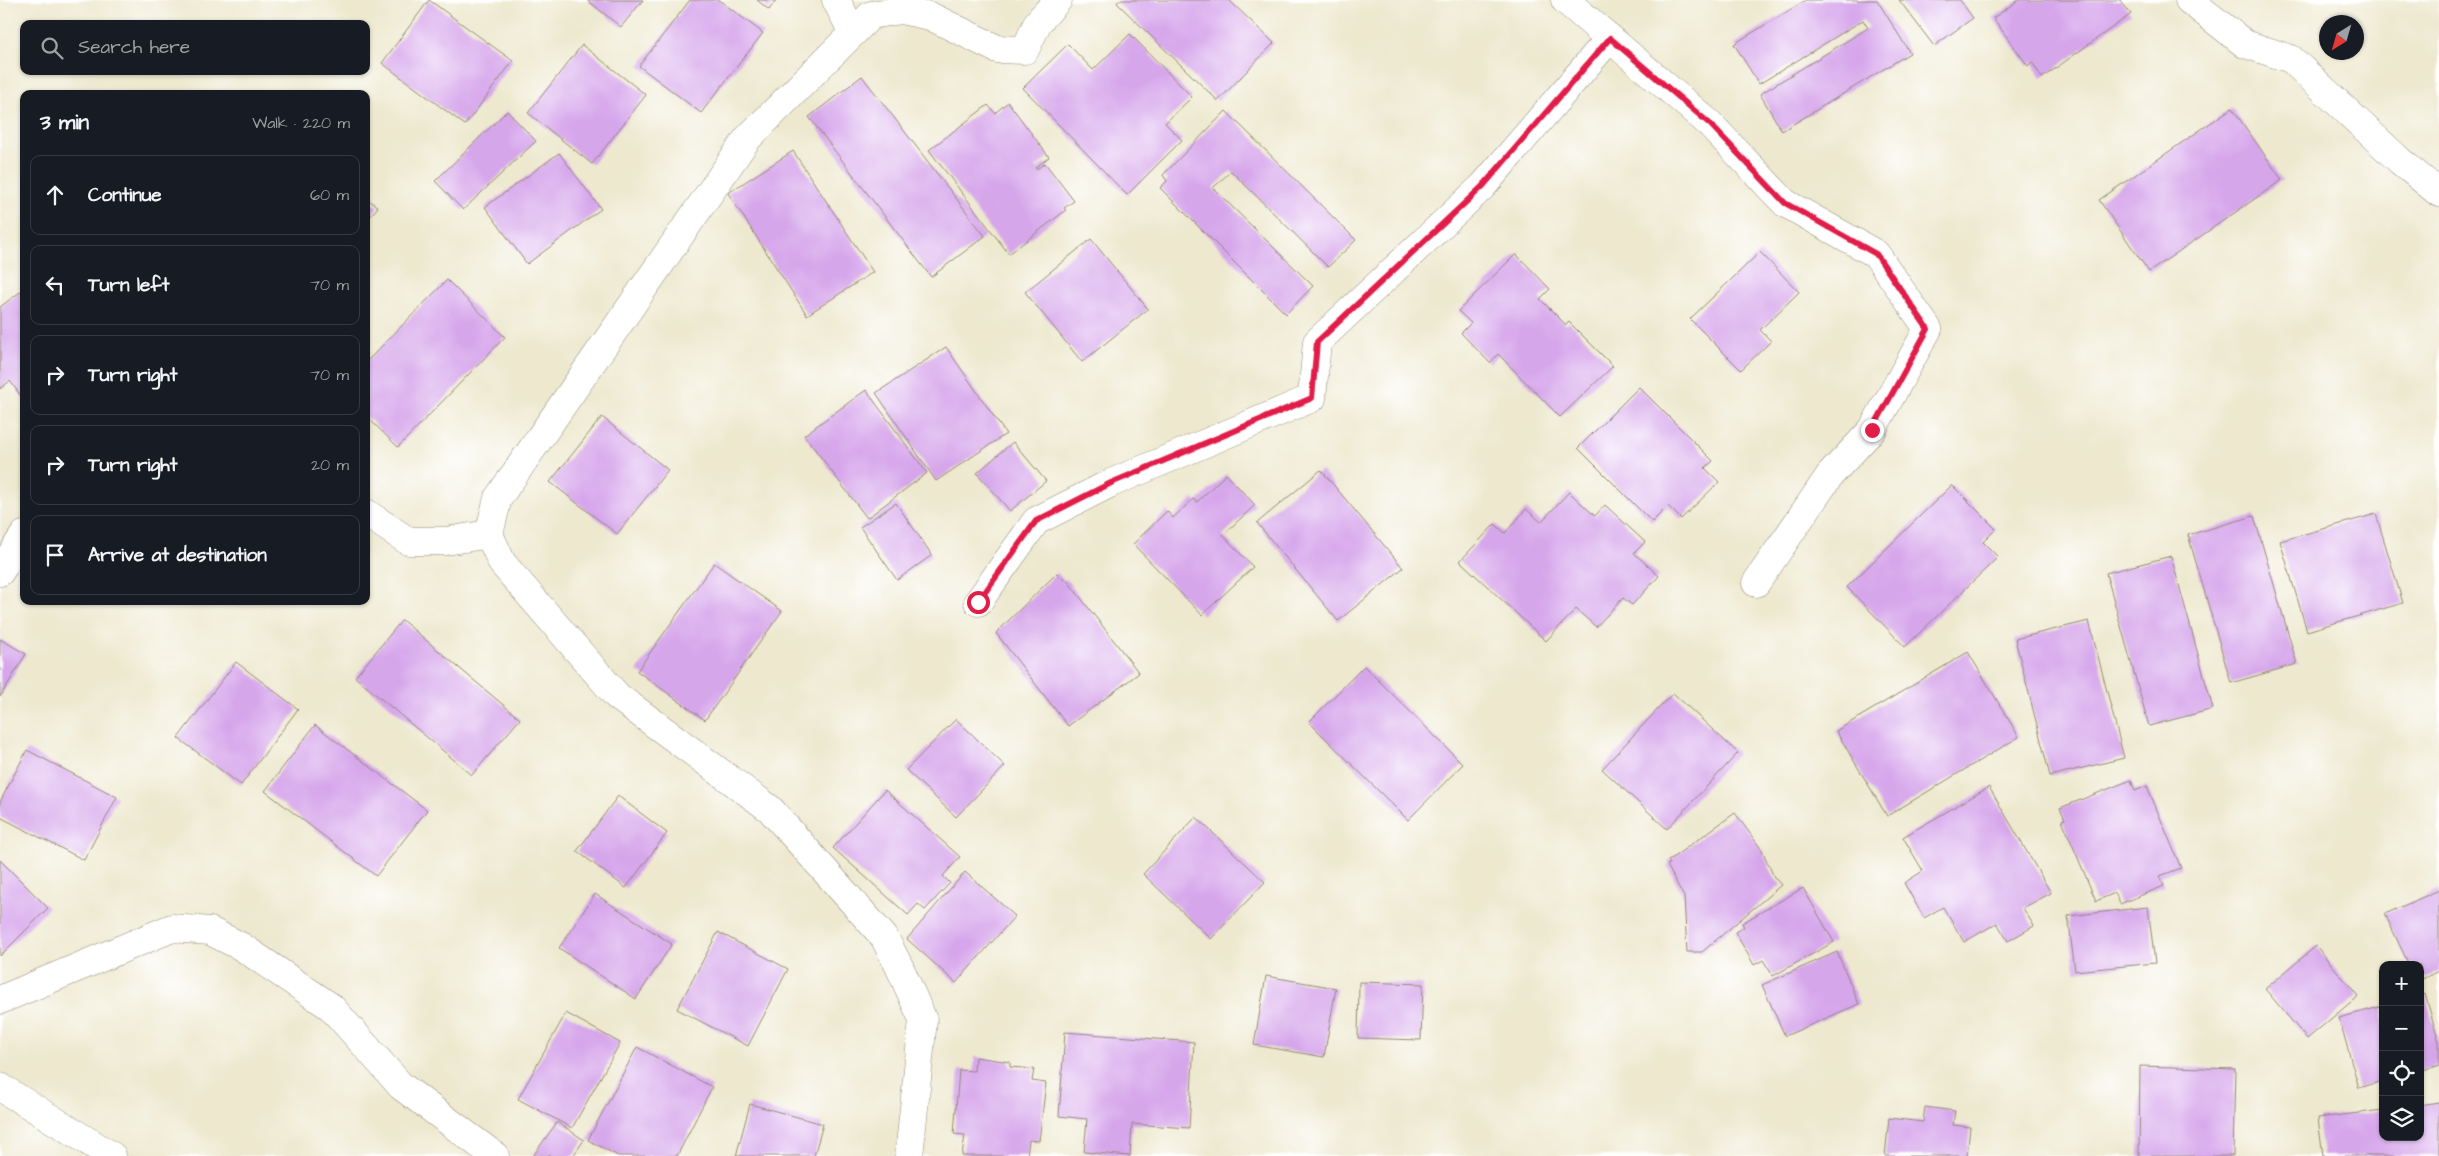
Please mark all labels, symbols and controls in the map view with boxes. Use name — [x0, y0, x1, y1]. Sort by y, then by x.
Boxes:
north arrow — [2319, 15, 2364, 60]
search box — [20, 20, 370, 75]
icon: search — [38, 34, 66, 62]
text: Search here — [78, 34, 190, 61]
text: 3 min — [40, 108, 89, 137]
text: Walk · 220 m — [252, 112, 350, 134]
icon: ahead — [41, 181, 69, 209]
text: Continue — [88, 182, 162, 209]
text: 60 m — [310, 184, 349, 206]
icon: left — [41, 271, 69, 299]
text: Turn left — [88, 272, 169, 299]
text: 70 m — [310, 274, 349, 296]
icon: right — [41, 361, 69, 389]
text: Turn right — [88, 362, 177, 389]
text: 70 m — [310, 364, 349, 386]
route end — [1861, 419, 1884, 442]
icon: right — [41, 451, 69, 479]
text: Turn right — [88, 452, 177, 479]
text: 20 m — [311, 454, 349, 476]
icon: arrive — [41, 541, 69, 569]
text: Arrive at destination — [88, 542, 267, 569]
route start — [967, 591, 990, 614]
map controls — [2379, 961, 2424, 1141]
button: + — [2379, 961, 2424, 1006]
button: − — [2379, 1006, 2424, 1051]
button: locate — [2379, 1051, 2424, 1096]
button: layers — [2379, 1096, 2424, 1141]

